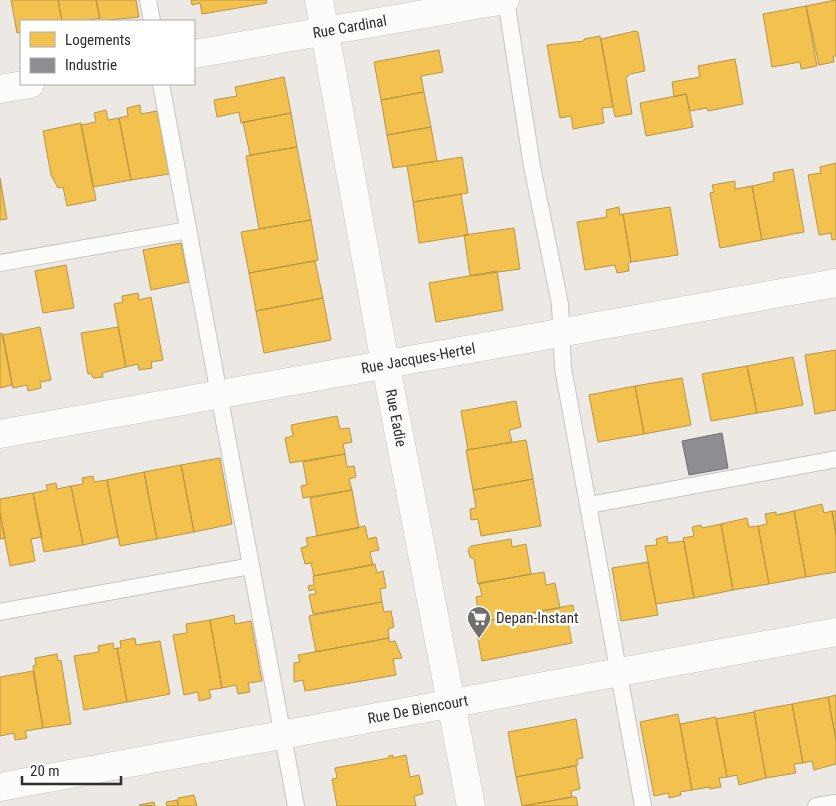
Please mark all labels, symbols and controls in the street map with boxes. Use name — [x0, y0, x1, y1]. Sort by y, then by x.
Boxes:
street label: Rue Cardinal — [311, 12, 388, 42]
legend — [20, 20, 195, 85]
text: Logements — [65, 31, 131, 49]
text: Industrie — [65, 56, 117, 74]
street label: Rue Jacques-Hertel — [360, 339, 477, 378]
street label: Rue Eadie — [382, 388, 410, 448]
supermarket icon: Depan-Instant — [466, 605, 492, 639]
place label: Depan-Instant — [496, 609, 578, 627]
street label: Rue De Biencourt — [366, 691, 470, 728]
scale bar — [22, 754, 121, 786]
text: 20 m — [30, 762, 60, 780]

